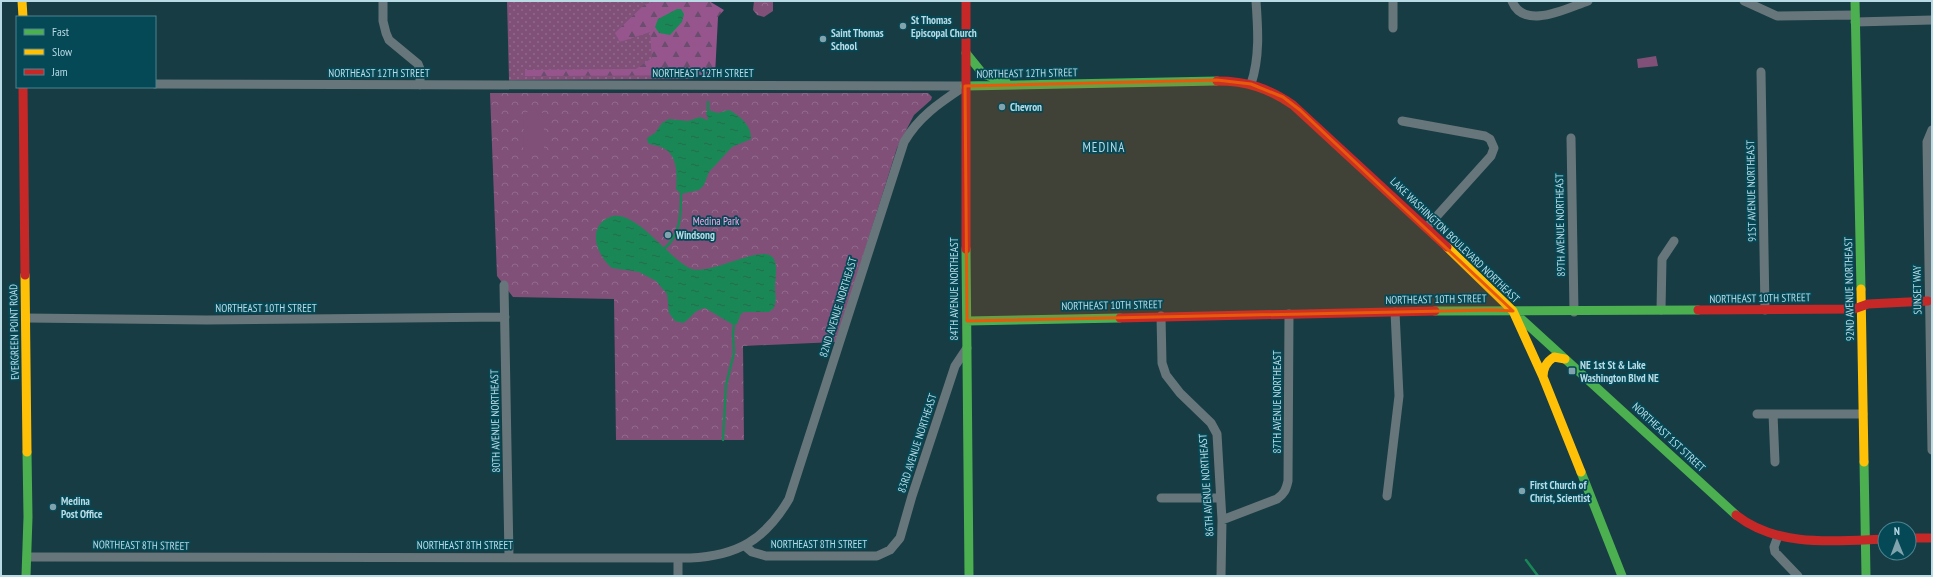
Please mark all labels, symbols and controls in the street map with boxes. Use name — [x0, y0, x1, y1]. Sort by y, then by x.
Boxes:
place label: St Thomas Episcopal Church — [911, 13, 977, 40]
legend — [16, 16, 156, 88]
marker: St Thomas Episcopal Church — [898, 21, 908, 31]
text: Fast — [52, 24, 70, 39]
place label: Saint Thomas School — [831, 26, 884, 53]
marker: Saint Thomas School — [818, 34, 828, 44]
text: Slow — [52, 44, 73, 59]
text: Jam — [51, 64, 68, 79]
street label: NORTHEAST 12TH STREET — [976, 65, 1078, 81]
street label: NORTHEAST 12TH STREET — [328, 66, 430, 80]
street label: NORTHEAST 12TH STREET — [652, 66, 754, 80]
place label: Chevron — [1010, 100, 1042, 114]
marker: Chevron — [997, 102, 1007, 112]
district label: MEDINA — [1083, 139, 1125, 156]
street label: 91ST AVENUE NORTHEAST — [1743, 140, 1759, 242]
street label: 89TH AVENUE NORTHEAST — [1552, 173, 1568, 277]
street label: LAKE WASHINGTON BOULEVARD NORTHEAST — [1387, 174, 1523, 306]
park label: Medina Park — [693, 214, 740, 228]
place label: Windsong — [675, 228, 715, 242]
marker: Windsong — [663, 230, 673, 240]
street label: 84TH AVENUE NORTHEAST — [947, 237, 961, 341]
street label: 92ND AVENUE NORTHEAST — [1841, 237, 1857, 341]
street label: 82ND AVENUE NORTHEAST — [816, 255, 860, 359]
street label: SUNSET WAY — [1910, 265, 1924, 315]
street label: EVERGREEN POINT ROAD — [6, 284, 22, 380]
street label: NORTHEAST 10TH STREET — [1709, 290, 1811, 306]
street label: NORTHEAST 10TH STREET — [1385, 291, 1487, 307]
street label: NORTHEAST 10TH STREET — [1061, 297, 1163, 313]
street label: NORTHEAST 10TH STREET — [215, 301, 317, 315]
street label: 87TH AVENUE NORTHEAST — [1270, 350, 1284, 454]
place label: NE 1st St & Lake Washington Blvd NE — [1579, 358, 1659, 385]
marker: NE 1st St & Lake Washington Blvd NE — [1567, 366, 1577, 376]
street label: 80TH AVENUE NORTHEAST — [487, 369, 503, 473]
street label: 83RD AVENUE NORTHEAST — [894, 392, 940, 494]
street label: NORTHEAST 1ST STREET — [1630, 400, 1709, 475]
street label: 86TH AVENUE NORTHEAST — [1195, 433, 1217, 537]
place label: First Church of Christ, Scientist — [1530, 478, 1591, 505]
marker: First Church of Christ, Scientist — [1517, 486, 1527, 496]
place label: Medina Post Office — [61, 494, 103, 521]
marker: Medina Post Office — [48, 502, 58, 512]
north arrow — [1877, 521, 1917, 561]
text: N — [1894, 524, 1900, 538]
street label: NORTHEAST 8TH STREET — [93, 537, 189, 553]
street label: NORTHEAST 8TH STREET — [771, 537, 867, 551]
street label: NORTHEAST 8TH STREET — [417, 538, 513, 552]

